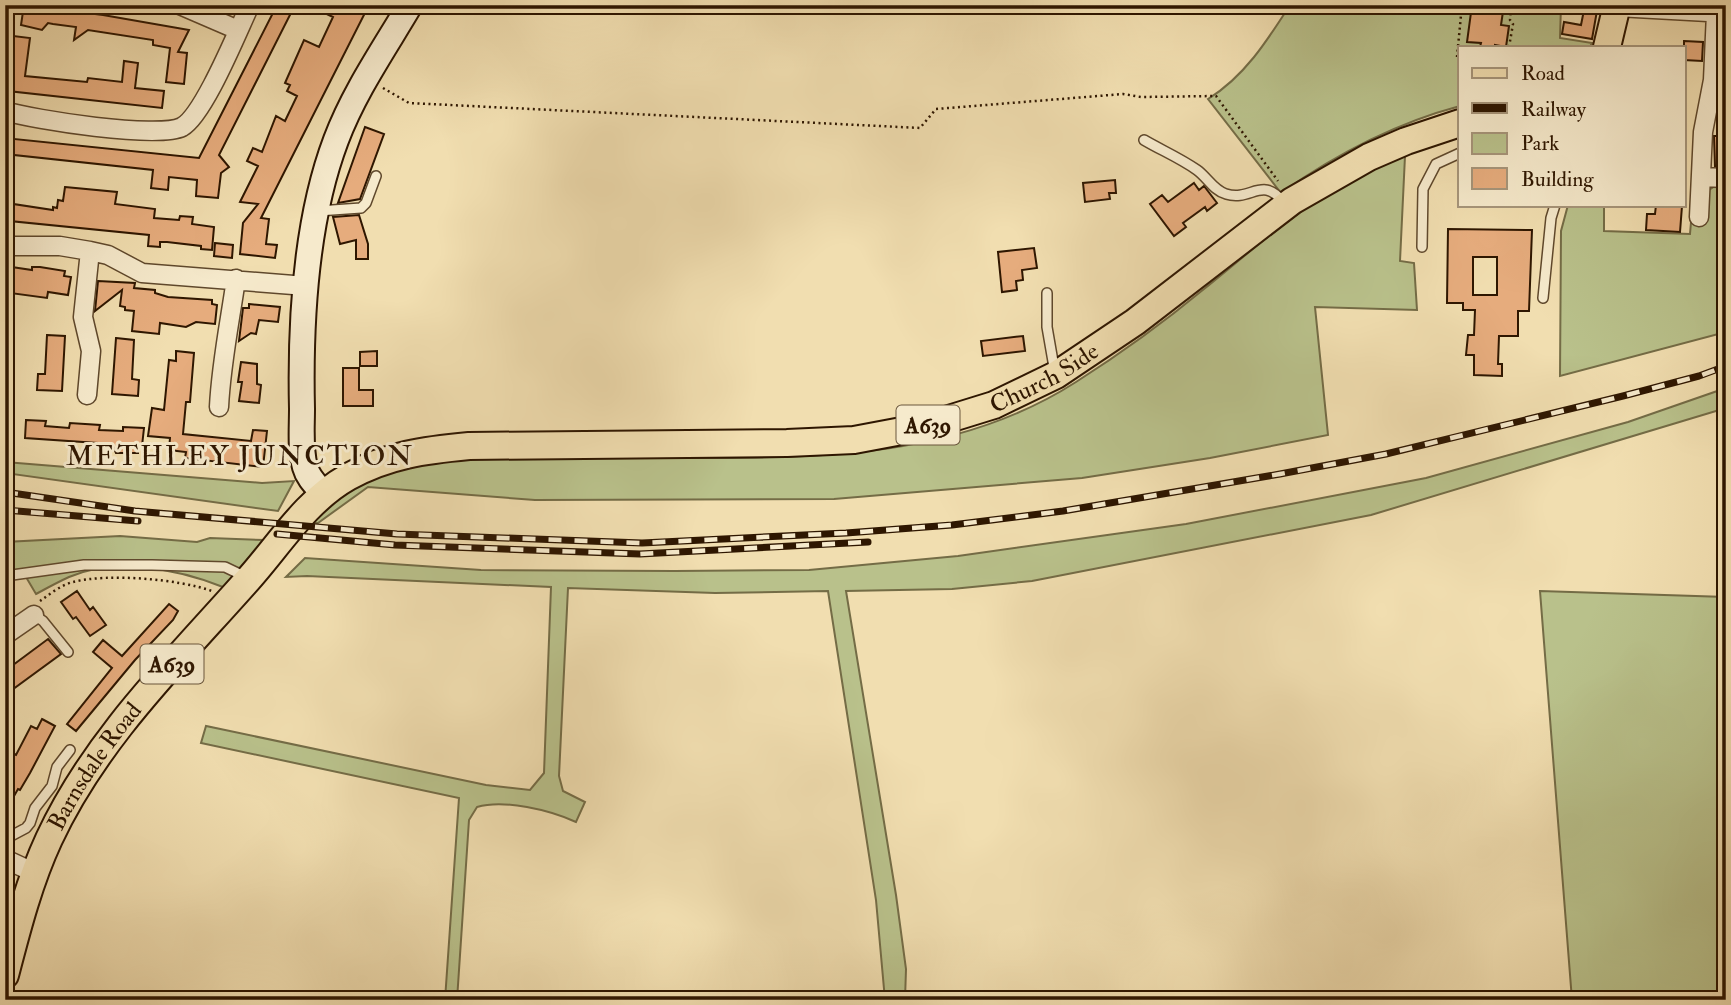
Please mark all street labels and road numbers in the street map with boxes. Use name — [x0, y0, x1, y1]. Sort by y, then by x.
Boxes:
street label: Church Side — [985, 336, 1105, 421]
road number: A639 — [897, 406, 960, 444]
road number: A639 — [140, 644, 204, 684]
street label: Barnsdale Road — [41, 696, 149, 836]

